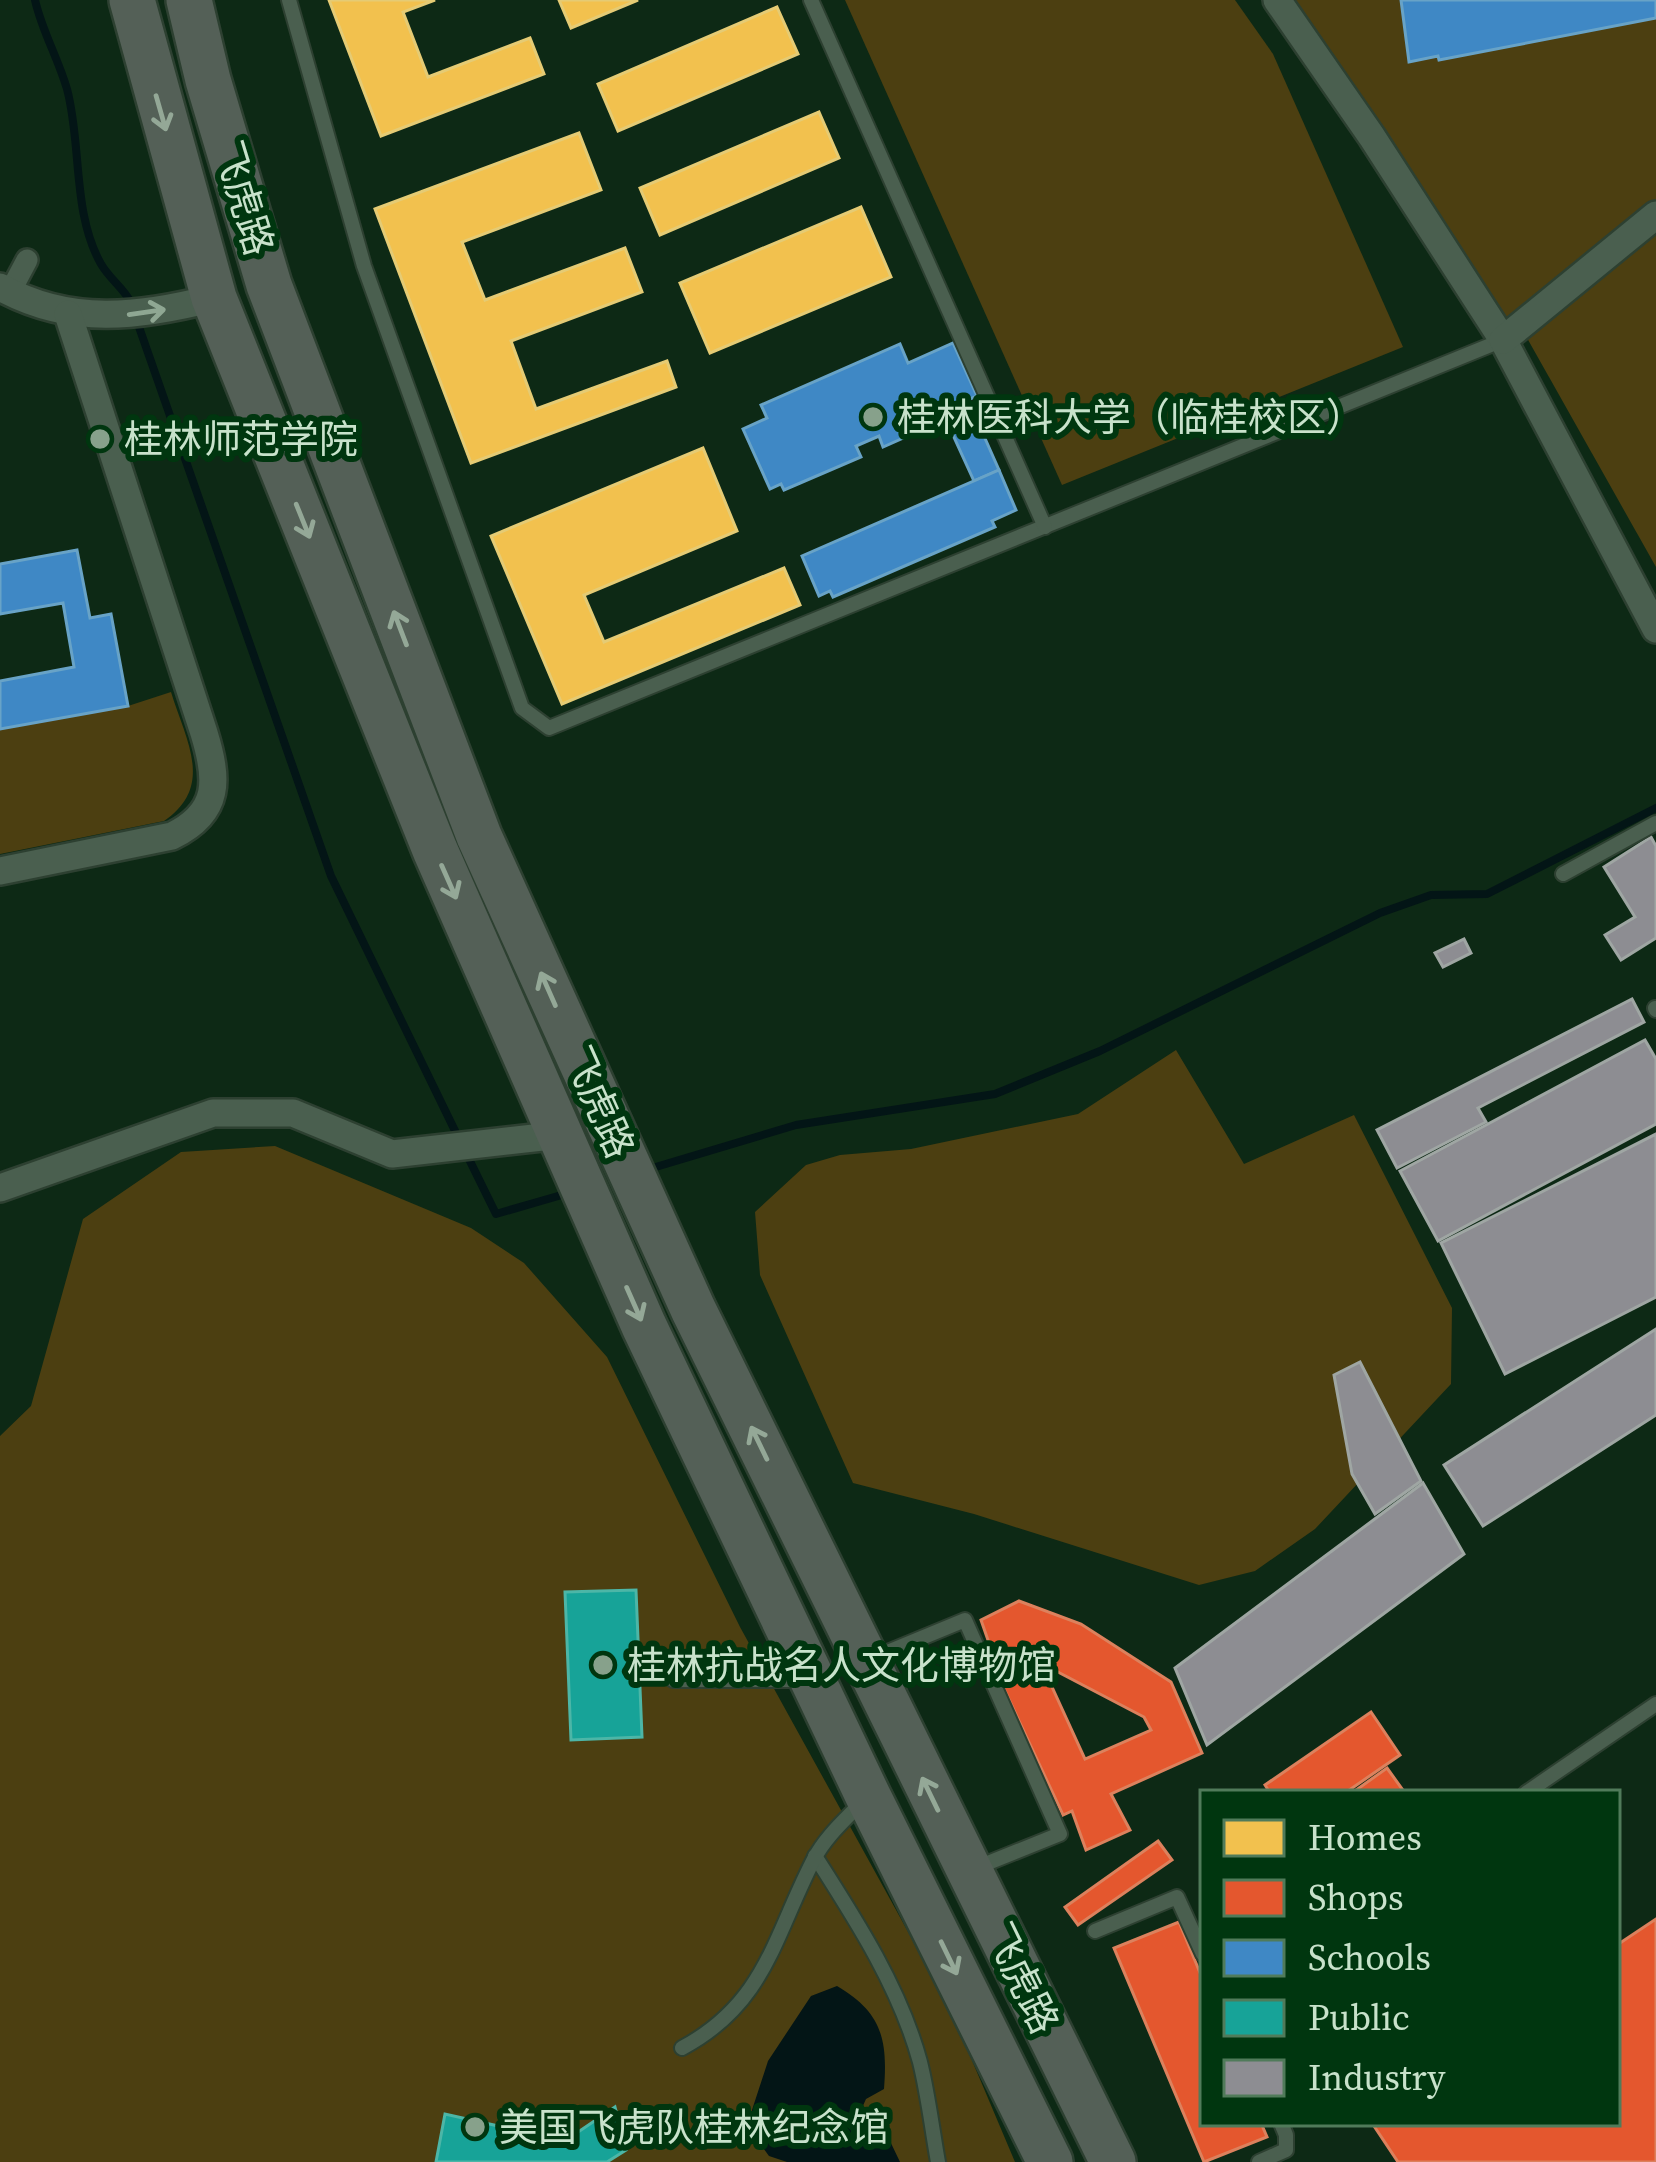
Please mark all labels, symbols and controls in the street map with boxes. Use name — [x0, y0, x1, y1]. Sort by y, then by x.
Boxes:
one-way arrow — [151, 93, 173, 131]
street label: 飞虎路 — [201, 134, 286, 262]
one-way arrow — [127, 301, 166, 323]
place label: 桂林医科大学（临桂校区） — [897, 391, 1365, 444]
marker: 桂林医科大学（临桂校区） — [860, 404, 886, 430]
place label: 桂林师范学院 — [124, 413, 358, 466]
marker: 桂林师范学院 — [87, 426, 113, 452]
one-way arrow — [294, 501, 315, 538]
one-way arrow — [388, 611, 409, 648]
one-way arrow — [440, 863, 462, 899]
one-way arrow — [536, 972, 558, 1008]
street label: 飞虎路 — [551, 1038, 647, 1166]
one-way arrow — [625, 1285, 647, 1321]
one-way arrow — [747, 1426, 769, 1462]
place label: 桂林抗战名人文化博物馆 — [627, 1639, 1056, 1692]
marker: 桂林抗战名人文化博物馆 — [590, 1652, 616, 1678]
one-way arrow — [918, 1777, 941, 1812]
legend — [1200, 1790, 1620, 2126]
text: Homes — [1308, 1813, 1422, 1862]
text: Shops — [1308, 1873, 1404, 1922]
street label: 飞虎路 — [972, 1914, 1071, 2042]
text: Schools — [1308, 1933, 1431, 1982]
one-way arrow — [939, 1940, 962, 1976]
text: Public — [1308, 1993, 1410, 2042]
text: Industry — [1308, 2053, 1446, 2102]
place label: 美国飞虎队桂林纪念馆 — [499, 2101, 889, 2154]
marker: 美国飞虎队桂林纪念馆 — [462, 2114, 488, 2140]

